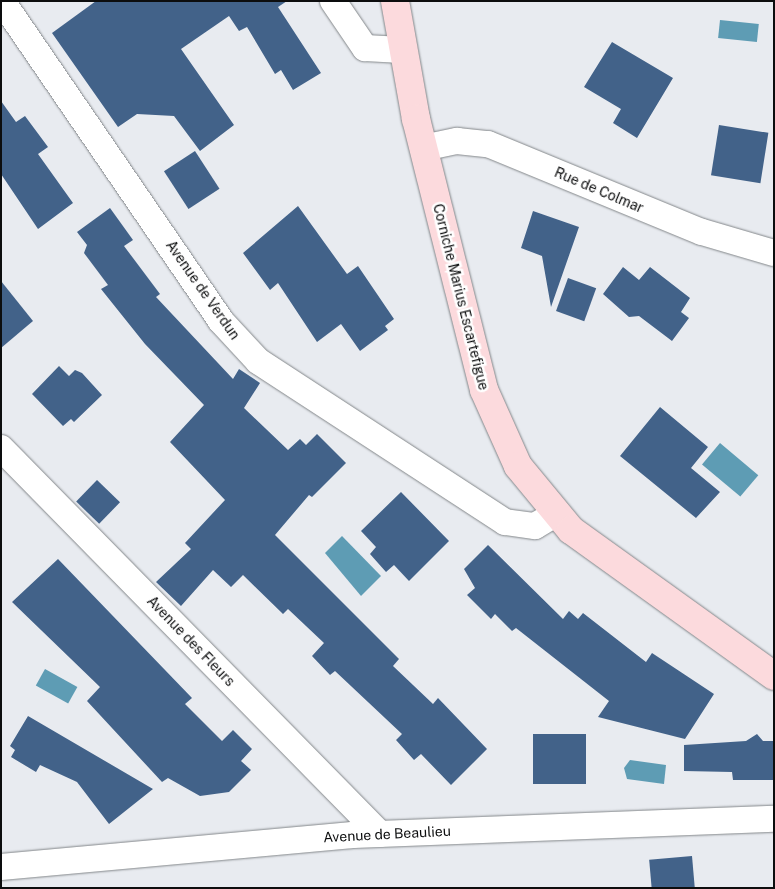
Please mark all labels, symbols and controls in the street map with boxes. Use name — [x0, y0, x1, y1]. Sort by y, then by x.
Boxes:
street label: Rue de Colmar — [552, 164, 646, 216]
street label: Corniche Marius Escartefigue — [430, 202, 492, 392]
street label: Avenue de Verdun — [162, 237, 244, 343]
street label: Avenue des Fleurs — [144, 592, 238, 690]
street label: Avenue de Beaulieu — [323, 822, 451, 846]

